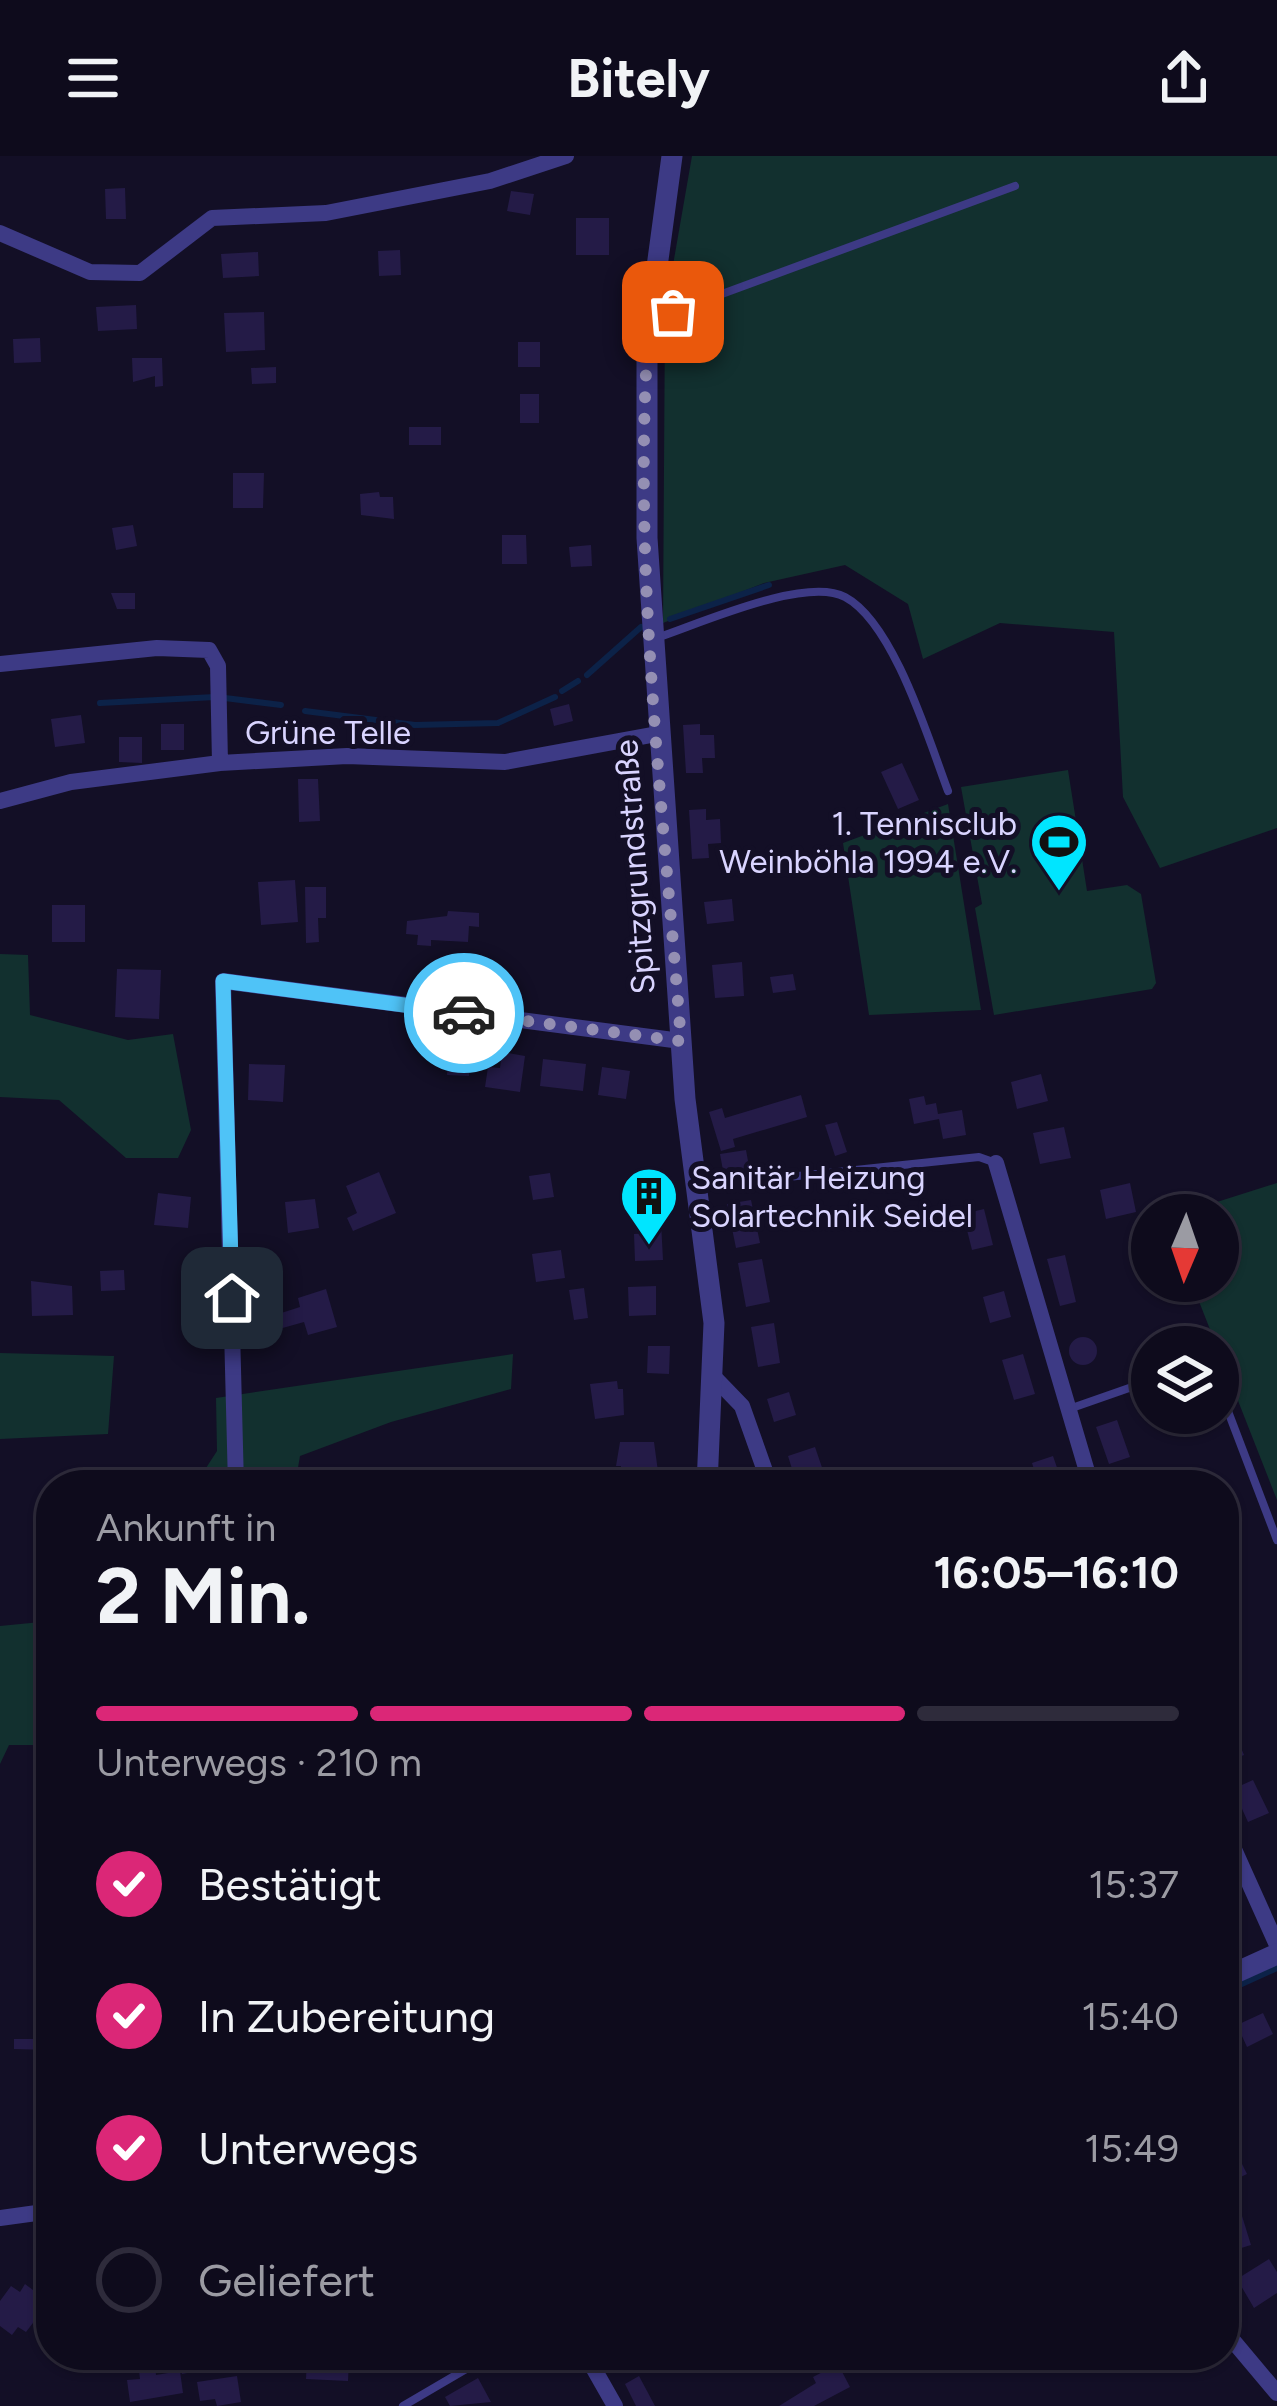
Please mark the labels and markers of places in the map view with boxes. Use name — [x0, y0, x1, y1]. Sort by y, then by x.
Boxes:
pin — [622, 261, 724, 363]
place label: 1. Tennisclub Weinböhla 1994 e.V. — [719, 804, 1017, 881]
sports icon: 1. Tennisclub Weinböhla 1994 e.V. — [1028, 811, 1090, 893]
place label: Sanitär Heizung Solartechnik Seidel — [691, 1158, 973, 1235]
building icon: Sanitär Heizung Solartechnik Seidel — [618, 1165, 680, 1247]
pin — [181, 1247, 283, 1349]

